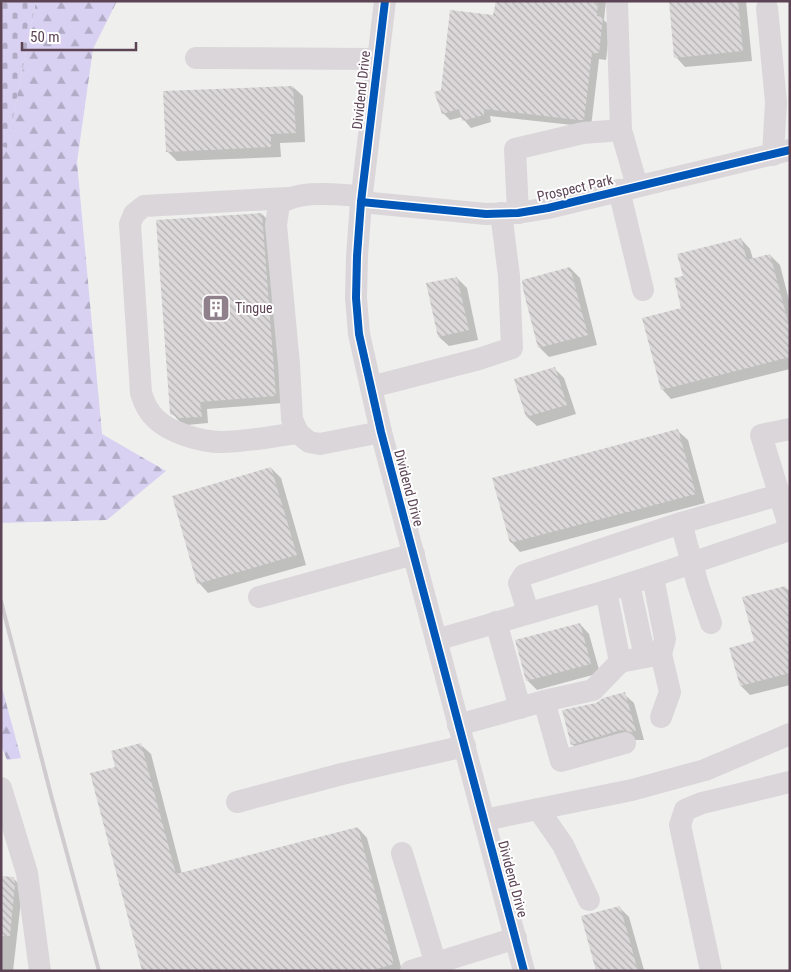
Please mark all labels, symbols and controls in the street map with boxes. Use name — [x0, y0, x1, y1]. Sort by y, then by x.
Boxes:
scale bar — [22, 20, 136, 52]
text: 50 m — [30, 28, 60, 46]
street label: Dividend Drive — [349, 50, 373, 130]
street label: Prospect Park — [535, 171, 615, 205]
building icon: Tingue — [201, 293, 231, 323]
place label: Tingue — [235, 300, 273, 316]
street label: Dividend Drive — [391, 448, 427, 529]
street label: Dividend Drive — [495, 839, 531, 920]

